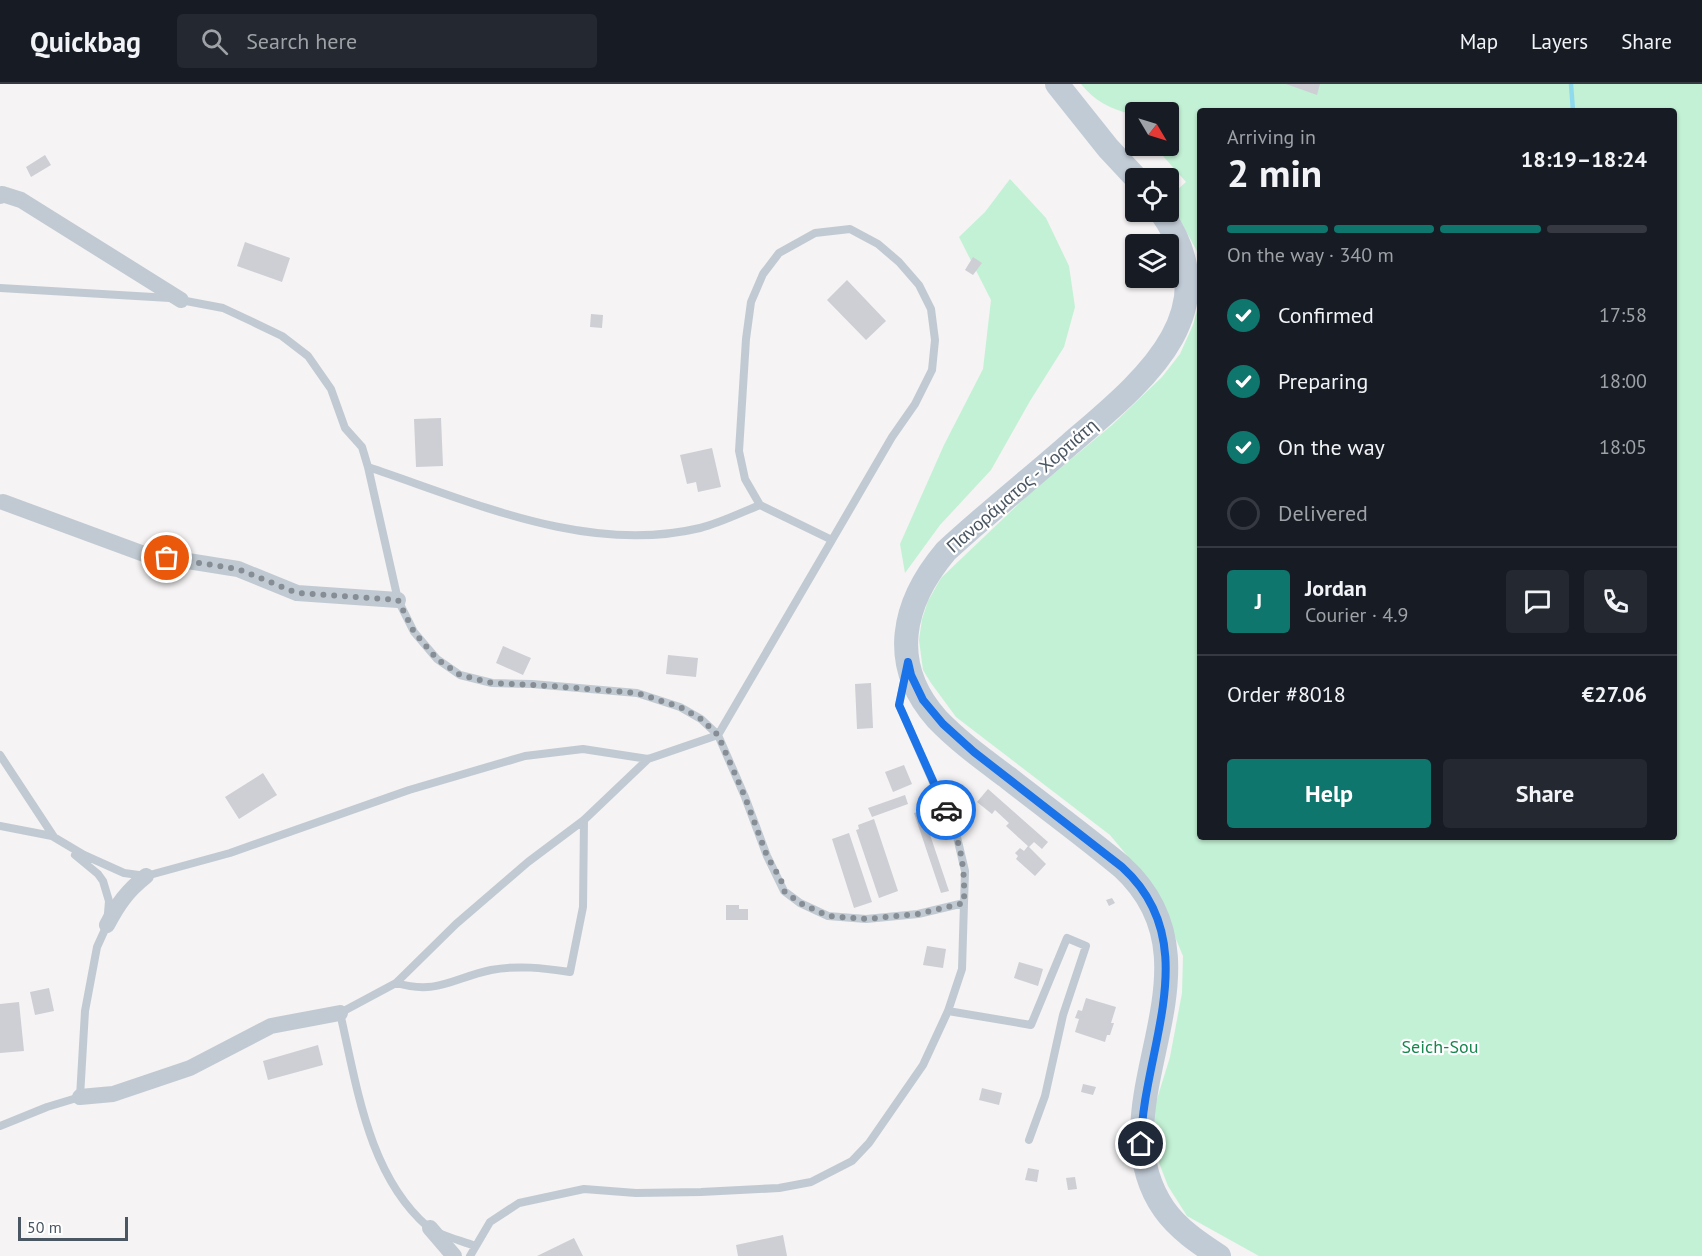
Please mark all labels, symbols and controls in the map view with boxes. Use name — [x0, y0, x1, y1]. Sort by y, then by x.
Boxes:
search box — [177, 14, 597, 68]
text: Quickbag — [30, 23, 141, 60]
icon: search — [198, 25, 231, 58]
text: Search here — [246, 27, 357, 55]
text: Map — [1460, 28, 1498, 55]
text: Layers — [1531, 28, 1588, 55]
text: Share — [1621, 28, 1672, 55]
north arrow — [1125, 102, 1179, 156]
map controls — [1125, 102, 1179, 288]
text: Arriving in — [1227, 124, 1316, 150]
text: 18:19–18:24 — [1521, 145, 1647, 173]
text: 2 min — [1227, 147, 1322, 198]
button: locate — [1125, 168, 1179, 222]
button: layers — [1125, 234, 1179, 288]
text: On the way · 340 m — [1227, 242, 1394, 268]
icon: check — [1227, 299, 1260, 332]
text: Confirmed — [1278, 301, 1374, 329]
text: 17:58 — [1599, 302, 1647, 328]
icon: check — [1227, 365, 1260, 398]
text: Preparing — [1278, 367, 1368, 395]
text: 18:00 — [1599, 368, 1647, 394]
street label: Πανοράματος - Χορτιάτη — [941, 414, 1102, 558]
icon: check — [1227, 431, 1260, 464]
text: On the way — [1278, 433, 1385, 461]
text: 18:05 — [1599, 434, 1647, 460]
text: Delivered — [1278, 499, 1368, 527]
pin — [141, 532, 192, 583]
icon: bag — [150, 541, 183, 574]
button: chat — [1506, 570, 1569, 633]
button: phone — [1584, 570, 1647, 633]
text: Jordan — [1305, 574, 1367, 602]
text: J — [1255, 587, 1262, 615]
text: Courier · 4.9 — [1305, 602, 1408, 628]
text: Order #8018 — [1227, 680, 1346, 708]
text: €27.06 — [1582, 680, 1647, 708]
button: Help — [1227, 759, 1431, 828]
button: Share — [1443, 759, 1647, 828]
courier — [916, 780, 976, 840]
icon: car — [930, 794, 963, 827]
park label: Seich-Sou — [1402, 1035, 1478, 1058]
pin — [1115, 1118, 1166, 1169]
icon: home — [1124, 1127, 1157, 1160]
scale bar — [18, 1214, 128, 1242]
text: 50 m — [27, 1217, 62, 1237]

